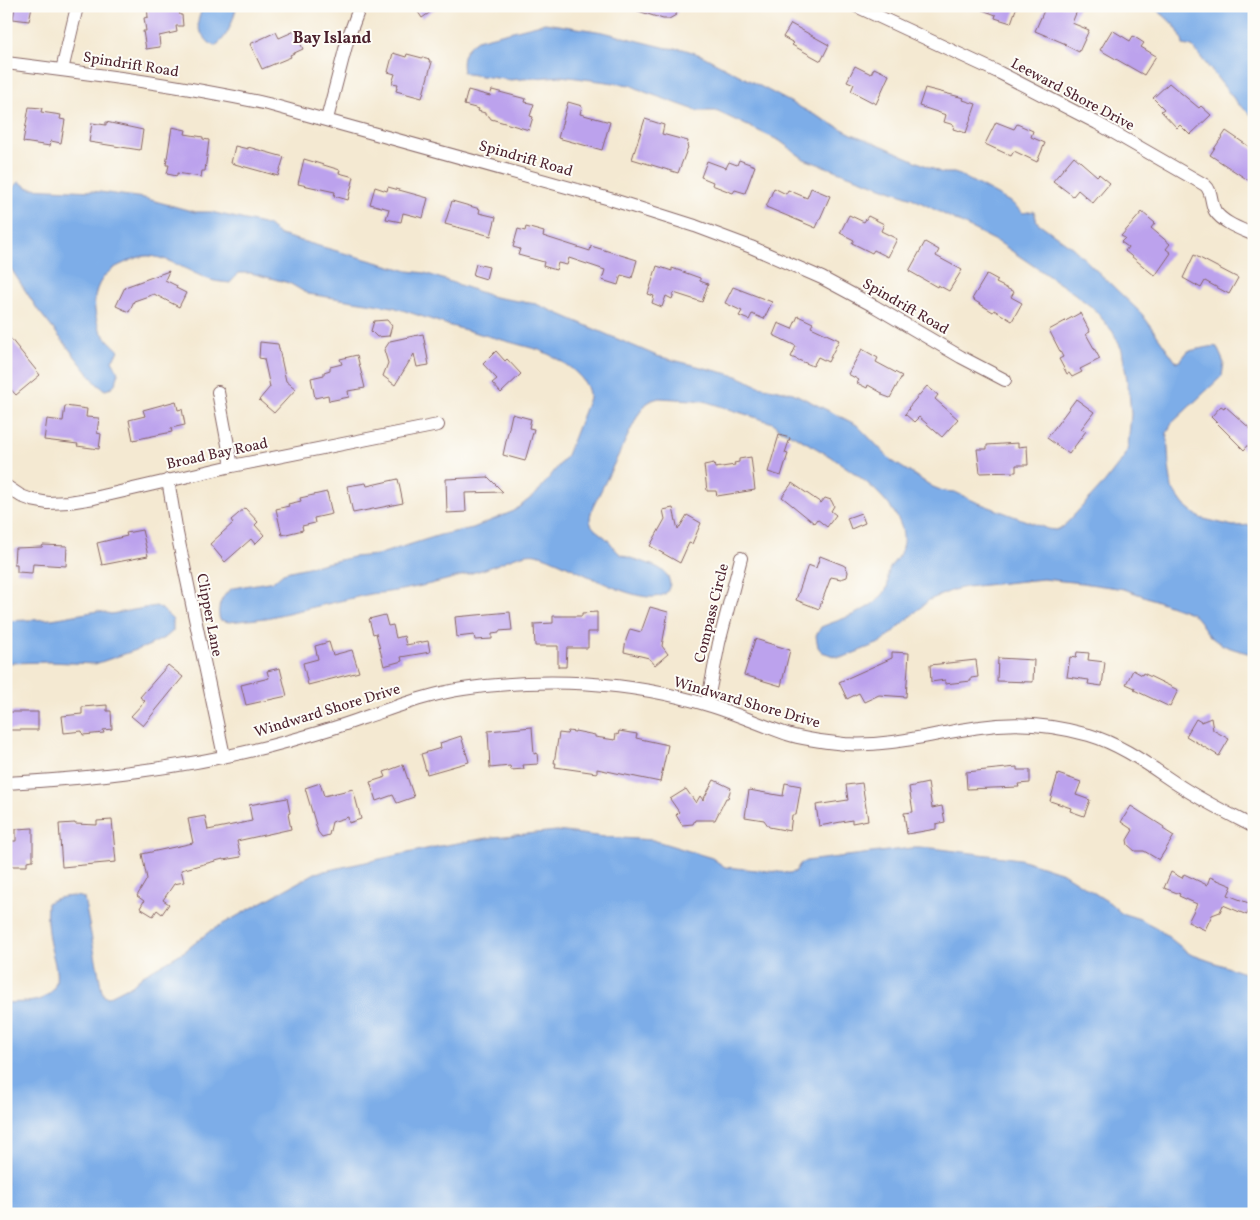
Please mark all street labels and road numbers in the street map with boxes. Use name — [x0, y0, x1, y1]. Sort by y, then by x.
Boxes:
street label: Spindrift Road — [81, 48, 180, 83]
street label: Leeward Shore Drive — [1007, 54, 1138, 137]
street label: Spindrift Road — [476, 136, 575, 183]
street label: Spindrift Road — [858, 274, 952, 341]
street label: Broad Bay Road — [165, 433, 270, 475]
street label: Compass Circle — [690, 562, 735, 665]
street label: Clipper Lane — [190, 572, 227, 659]
street label: Windward Shore Drive — [671, 672, 822, 734]
street label: Windward Shore Drive — [252, 679, 403, 744]

